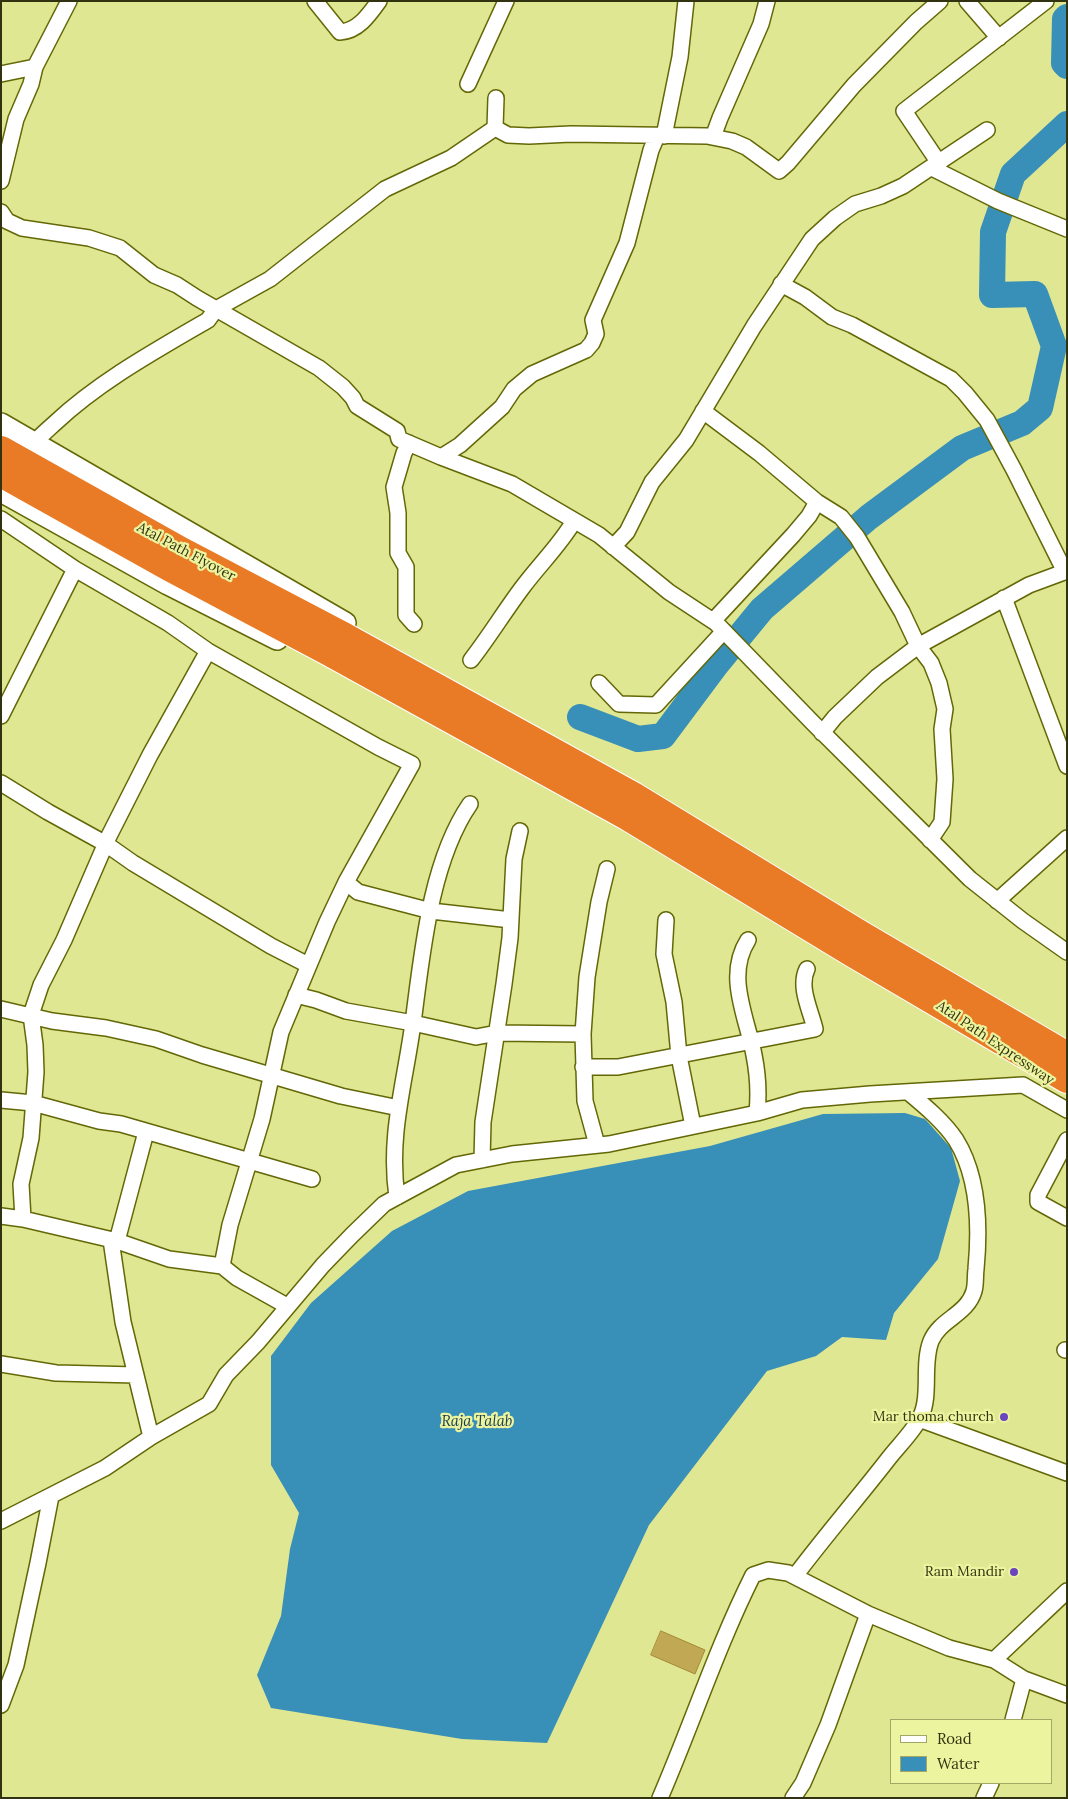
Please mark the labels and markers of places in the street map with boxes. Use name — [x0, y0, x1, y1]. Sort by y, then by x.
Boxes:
place label: Mar thoma church — [873, 1409, 994, 1425]
marker: Mar thoma church — [998, 1411, 1010, 1423]
place label: Ram Mandir — [925, 1564, 1004, 1580]
marker: Ram Mandir — [1008, 1566, 1020, 1578]

